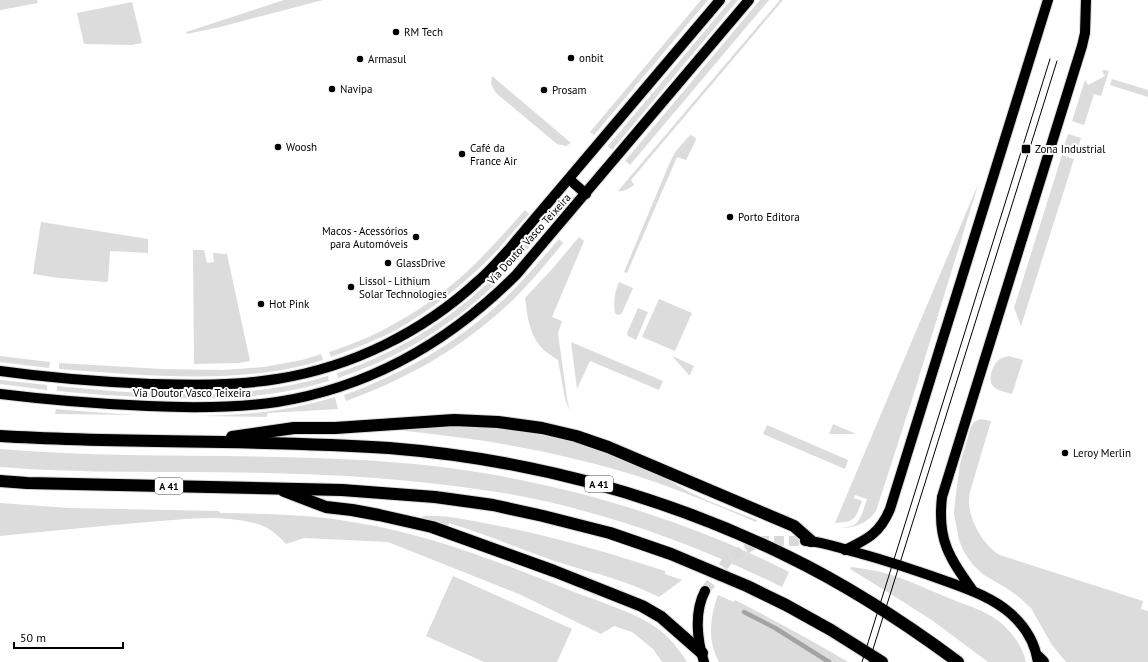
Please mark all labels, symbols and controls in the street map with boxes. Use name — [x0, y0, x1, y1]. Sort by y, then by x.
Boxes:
place label: RM Tech — [404, 25, 443, 39]
marker: RM Tech — [391, 27, 401, 37]
place label: onbit — [579, 51, 604, 65]
place label: Armasul — [368, 52, 407, 66]
marker: onbit — [566, 53, 576, 63]
marker: Armasul — [355, 54, 365, 64]
place label: Navipa — [340, 82, 373, 96]
place label: Prosam — [552, 83, 586, 97]
marker: Navipa — [327, 84, 337, 94]
marker: Prosam — [539, 85, 549, 95]
place label: Woosh — [286, 140, 317, 154]
place label: Café da France Air — [470, 141, 517, 168]
marker: Woosh — [273, 142, 283, 152]
place label: Zona Industrial — [1035, 142, 1106, 156]
marker: Zona Industrial — [1020, 143, 1032, 155]
marker: Café da France Air — [457, 149, 467, 159]
street label: Via Doutor Vasco Teixeira — [484, 191, 574, 288]
place label: Porto Editora — [738, 210, 800, 224]
marker: Porto Editora — [725, 212, 735, 222]
place label: Macos - Acessórios para Automóveis — [322, 224, 408, 251]
marker: Macos - Acessórios para Automóveis — [411, 232, 421, 242]
place label: GlassDrive — [396, 256, 446, 270]
marker: GlassDrive — [383, 258, 393, 268]
place label: Lissol - Lithium Solar Technologies — [359, 274, 447, 301]
marker: Lissol - Lithium Solar Technologies — [346, 282, 356, 292]
place label: Hot Pink — [269, 297, 310, 311]
marker: Hot Pink — [256, 299, 266, 309]
street label: Via Doutor Vasco Teixeira — [132, 386, 251, 400]
place label: Leroy Merlin — [1073, 446, 1131, 460]
marker: Leroy Merlin — [1060, 448, 1070, 458]
road number: A 41 — [585, 476, 613, 492]
road number: A 41 — [155, 478, 183, 494]
scale bar — [14, 624, 123, 650]
text: 50 m — [20, 630, 46, 645]

